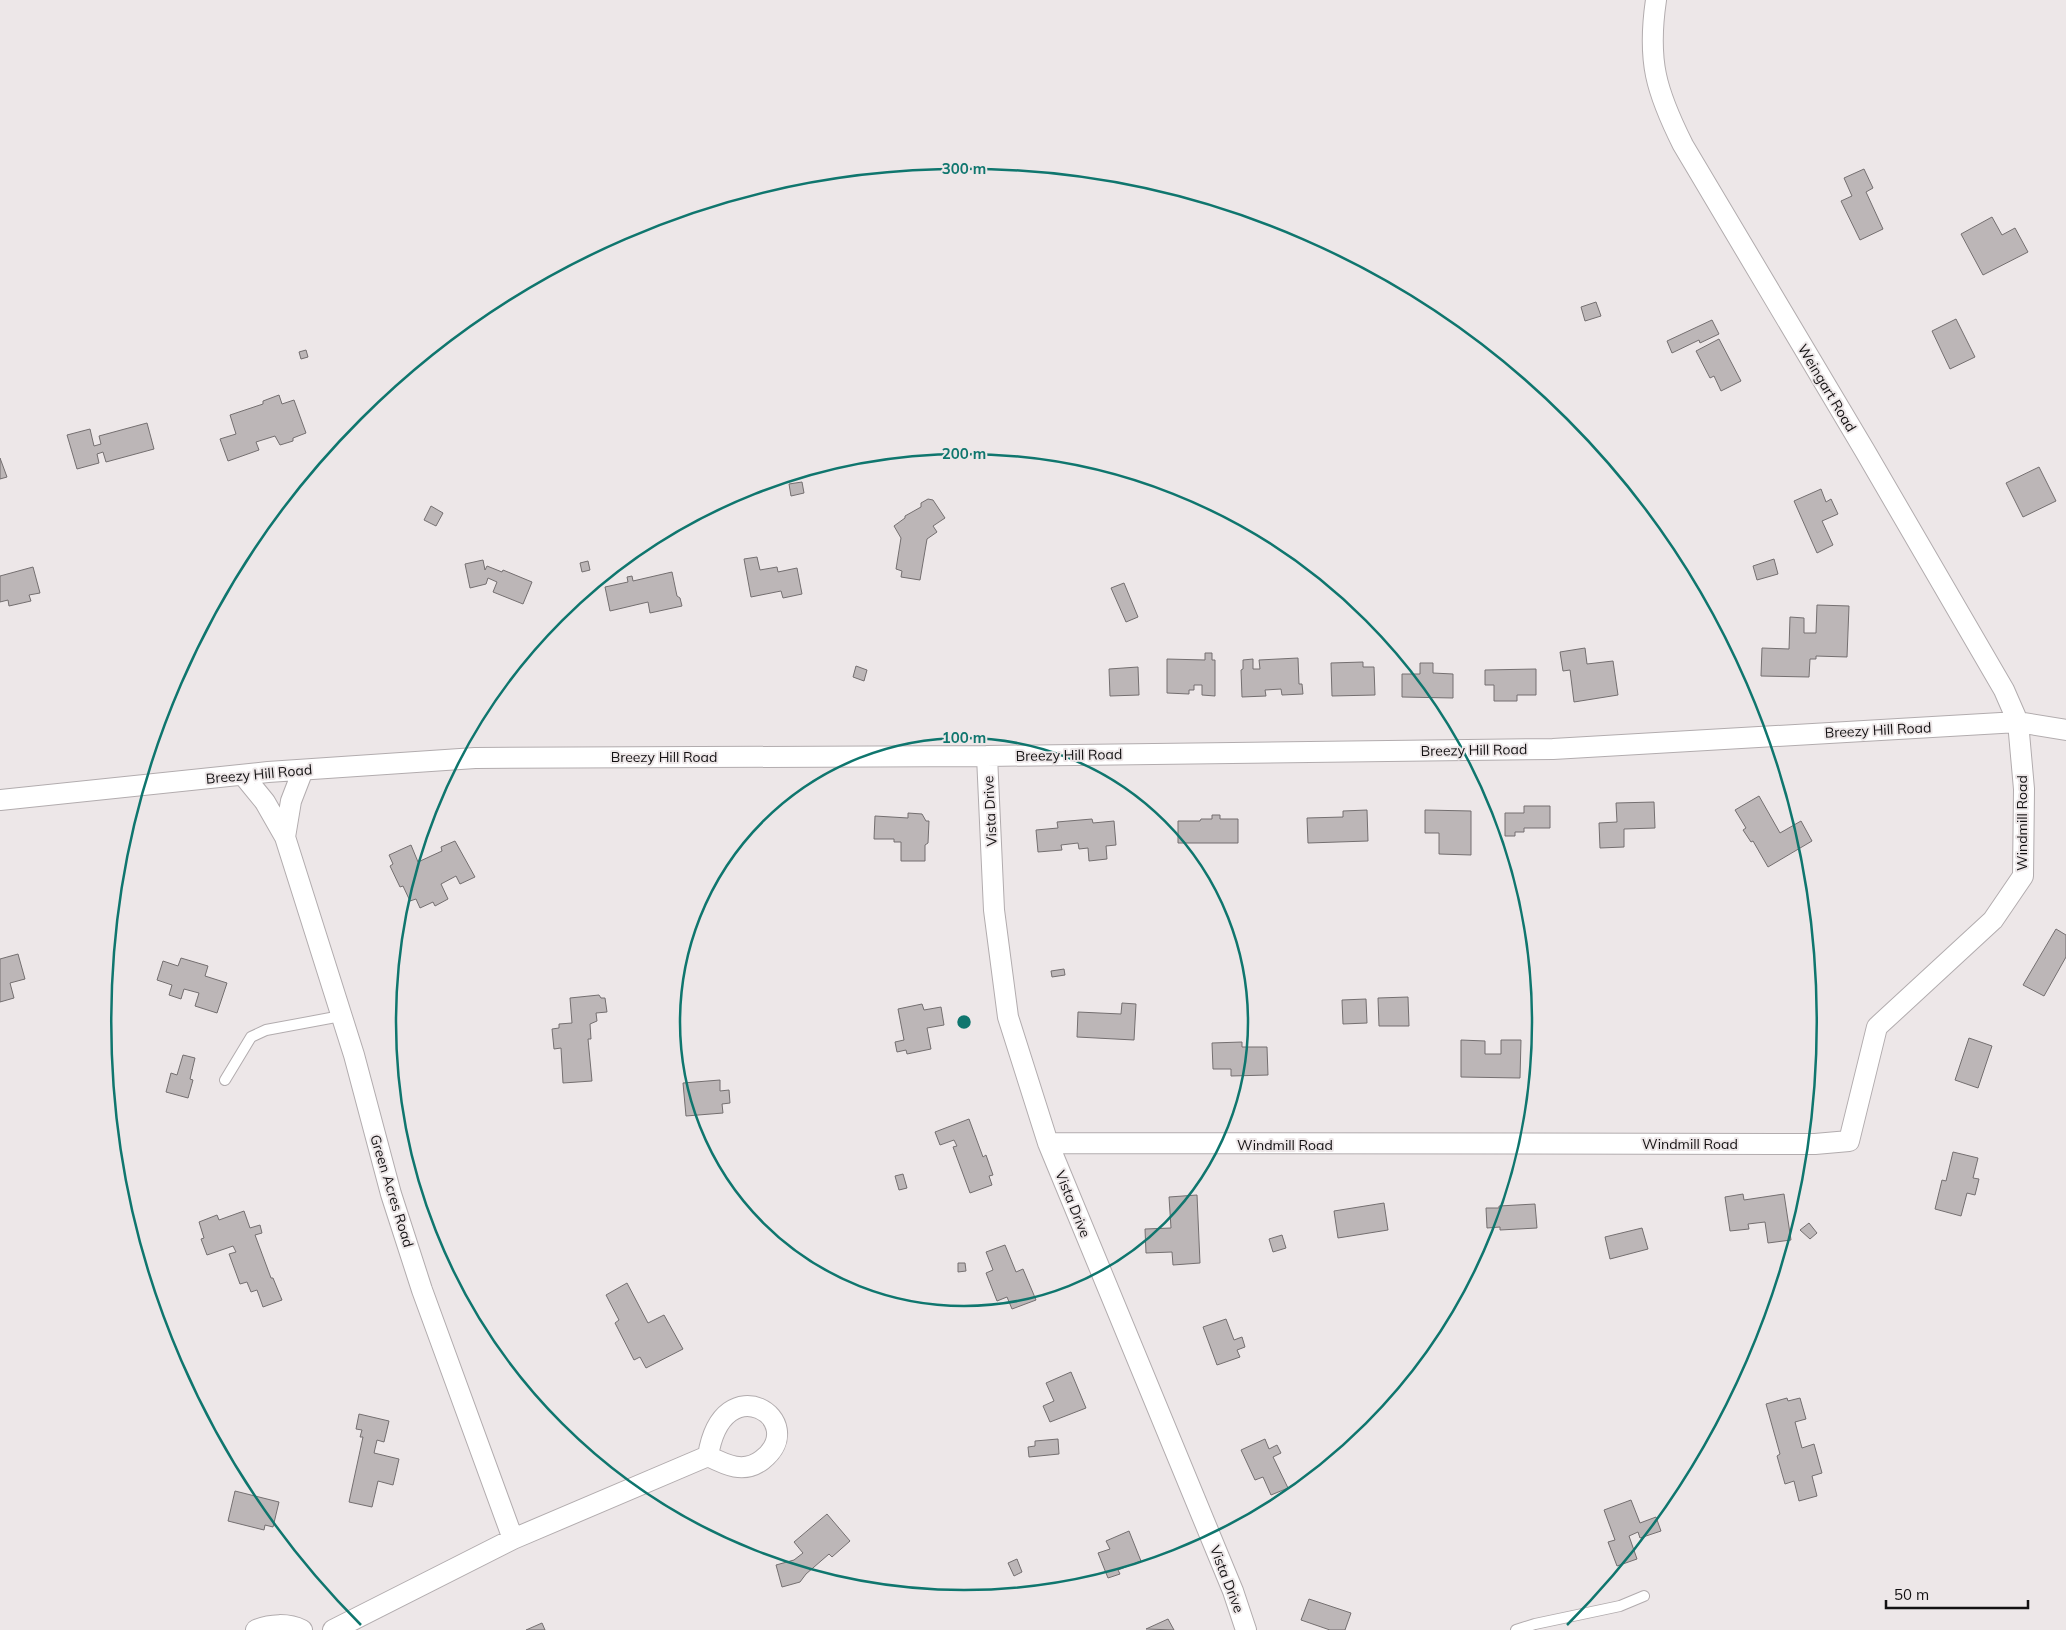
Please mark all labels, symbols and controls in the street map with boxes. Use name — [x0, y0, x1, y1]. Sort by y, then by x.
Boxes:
text: 300 m — [942, 159, 986, 178]
street label: Weingart Road — [1794, 341, 1860, 435]
text: 200 m — [942, 444, 986, 463]
street label: Breezy Hill Road — [1824, 718, 1932, 742]
text: 100 m — [942, 728, 986, 747]
street label: Breezy Hill Road — [1421, 740, 1527, 760]
street label: Breezy Hill Road — [1016, 745, 1122, 765]
street label: Breezy Hill Road — [611, 748, 717, 766]
street label: Breezy Hill Road — [205, 760, 313, 788]
street label: Vista Drive — [979, 775, 1001, 847]
street label: Windmill Road — [2013, 775, 2031, 871]
centre of rings — [955, 1013, 973, 1031]
street label: Green Acres Road — [366, 1132, 418, 1250]
street label: Windmill Road — [1642, 1135, 1738, 1153]
street label: Windmill Road — [1237, 1136, 1333, 1154]
street label: Vista Drive — [1051, 1168, 1095, 1240]
street label: Vista Drive — [1206, 1543, 1248, 1615]
scale bar — [1886, 1578, 2028, 1610]
text: 50 m — [1894, 1585, 1929, 1604]

